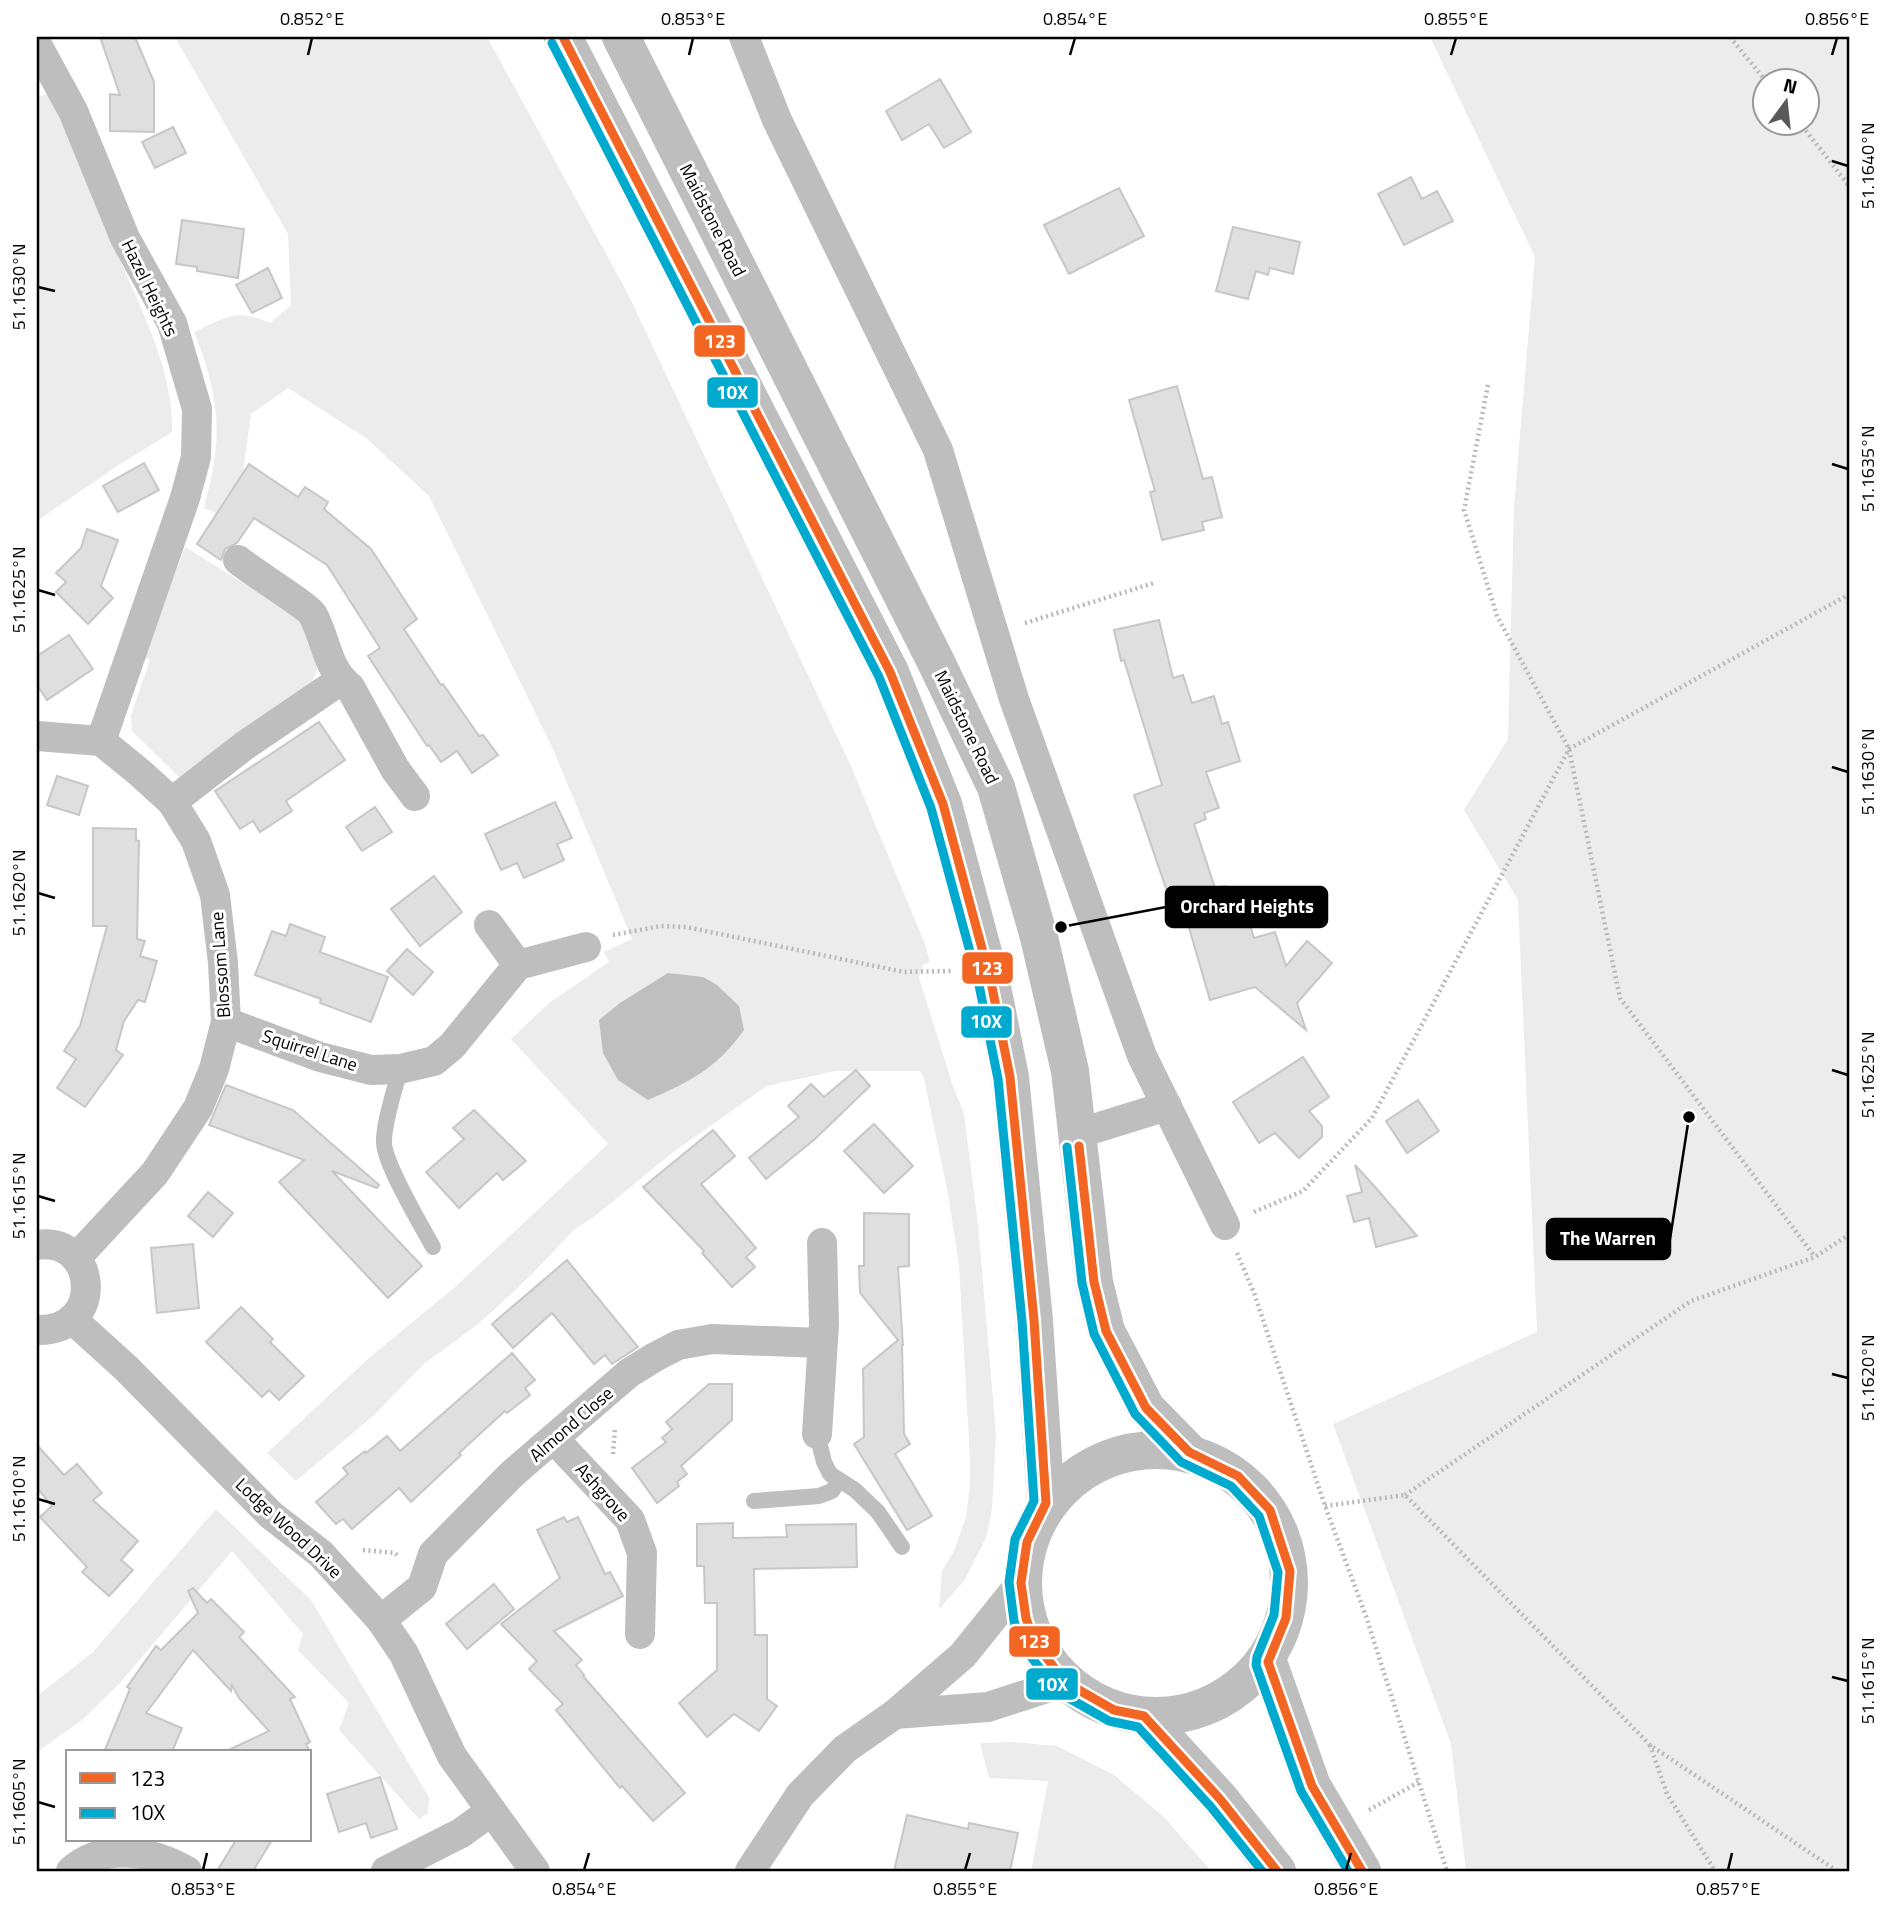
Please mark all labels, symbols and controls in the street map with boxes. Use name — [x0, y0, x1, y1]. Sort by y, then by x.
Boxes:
text: 0.852°E — [280, 5, 344, 32]
text: 0.853°E — [661, 5, 725, 32]
text: 0.854°E — [1043, 5, 1107, 32]
text: 0.855°E — [1424, 5, 1488, 32]
text: 0.856°E — [1805, 5, 1869, 32]
north arrow — [1750, 66, 1820, 136]
text: N — [1780, 69, 1801, 101]
text: 51.1640°N — [1854, 123, 1881, 209]
street label: Maidstone Road — [673, 159, 753, 281]
street label: Hazel Heights — [115, 235, 185, 341]
text: 51.1630°N — [5, 244, 32, 330]
line badge: 123 — [693, 324, 746, 358]
text: 123 — [704, 326, 736, 355]
line badge: 10X — [706, 376, 759, 409]
text: 10X — [716, 377, 748, 406]
text: 51.1635°N — [1854, 426, 1881, 512]
text: 51.1625°N — [5, 547, 32, 633]
street label: Maidstone Road — [928, 666, 1006, 788]
text: 51.1630°N — [1854, 729, 1881, 815]
text: 51.1620°N — [5, 850, 32, 936]
callout: Orchard Heights — [1166, 887, 1327, 927]
text: Orchard Heights — [1180, 891, 1314, 920]
street label: Blossom Lane — [203, 911, 237, 1019]
line badge: 123 — [961, 951, 1014, 985]
text: 123 — [971, 953, 1003, 982]
line badge: 10X — [960, 1005, 1013, 1039]
text: 10X — [970, 1006, 1002, 1035]
street label: Squirrel Lane — [259, 1022, 361, 1078]
text: 51.1625°N — [1854, 1032, 1881, 1118]
text: 51.1615°N — [5, 1153, 32, 1239]
callout: The Warren — [1547, 1219, 1670, 1259]
text: The Warren — [1560, 1223, 1656, 1252]
text: 51.1620°N — [1854, 1335, 1881, 1421]
street label: Almond Close — [523, 1380, 619, 1468]
text: 51.1610°N — [5, 1456, 32, 1542]
street label: Ashgrove — [569, 1457, 637, 1527]
street label: Lodge Wood Drive — [230, 1471, 348, 1585]
line badge: 123 — [1008, 1625, 1061, 1658]
text: 123 — [1018, 1626, 1050, 1655]
text: 51.1615°N — [1854, 1638, 1881, 1724]
line badge: 10X — [1025, 1667, 1079, 1701]
text: 10X — [1036, 1669, 1068, 1698]
legend — [66, 1750, 312, 1842]
text: 51.1605°N — [5, 1759, 32, 1845]
text: 123 — [130, 1762, 165, 1794]
text: 10X — [130, 1796, 166, 1828]
text: 0.853°E — [171, 1875, 235, 1902]
text: 0.854°E — [552, 1875, 616, 1902]
text: 0.855°E — [933, 1875, 997, 1902]
text: 0.856°E — [1314, 1875, 1378, 1902]
text: 0.857°E — [1696, 1875, 1760, 1902]

